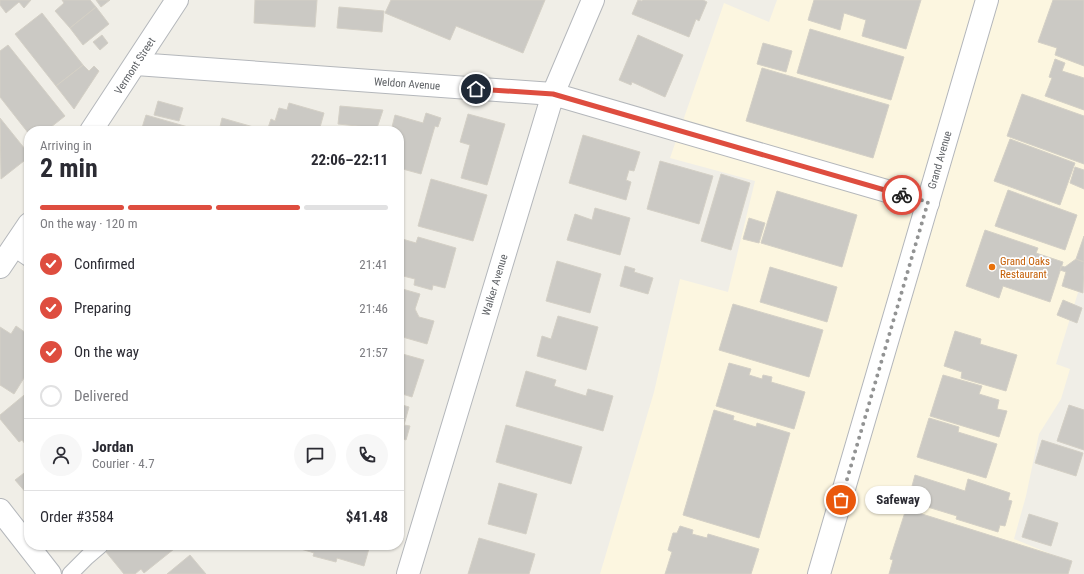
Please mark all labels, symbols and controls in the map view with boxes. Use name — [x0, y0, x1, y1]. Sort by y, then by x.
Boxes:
street label: Vermont Street — [112, 35, 158, 97]
pin — [459, 72, 493, 106]
street label: Weldon Avenue — [373, 75, 441, 93]
icon: home — [465, 78, 487, 100]
street label: Grand Avenue — [925, 129, 955, 191]
text: Arriving in — [40, 138, 92, 153]
text: 22:06–22:11 — [311, 151, 388, 169]
text: 2 min — [40, 153, 98, 183]
courier — [882, 175, 922, 215]
icon: bike — [891, 184, 913, 206]
text: On the way · 120 m — [40, 216, 137, 231]
icon: check — [40, 253, 62, 275]
street label: Walker Avenue — [479, 253, 511, 317]
text: Confirmed — [74, 255, 135, 273]
place label: Grand Oaks Restaurant — [1000, 255, 1050, 281]
text: 21:41 — [359, 257, 388, 272]
marker: Grand Oaks Restaurant — [987, 262, 997, 272]
icon: check — [40, 297, 62, 319]
text: Preparing — [74, 299, 131, 317]
text: 21:46 — [359, 301, 388, 316]
icon: check — [40, 341, 62, 363]
text: On the way — [74, 343, 139, 361]
text: 21:57 — [359, 345, 388, 360]
text: Delivered — [74, 387, 129, 405]
button: person — [40, 434, 82, 476]
button: chat — [294, 434, 336, 476]
button: phone — [346, 434, 388, 476]
text: Jordan — [92, 438, 134, 456]
text: Courier · 4.7 — [92, 456, 155, 471]
pin — [824, 483, 858, 517]
callout: Safeway — [865, 486, 931, 514]
icon: bag — [830, 489, 852, 511]
text: Safeway — [876, 492, 920, 507]
text: Order #3584 — [40, 508, 114, 526]
text: $41.48 — [346, 508, 388, 526]

